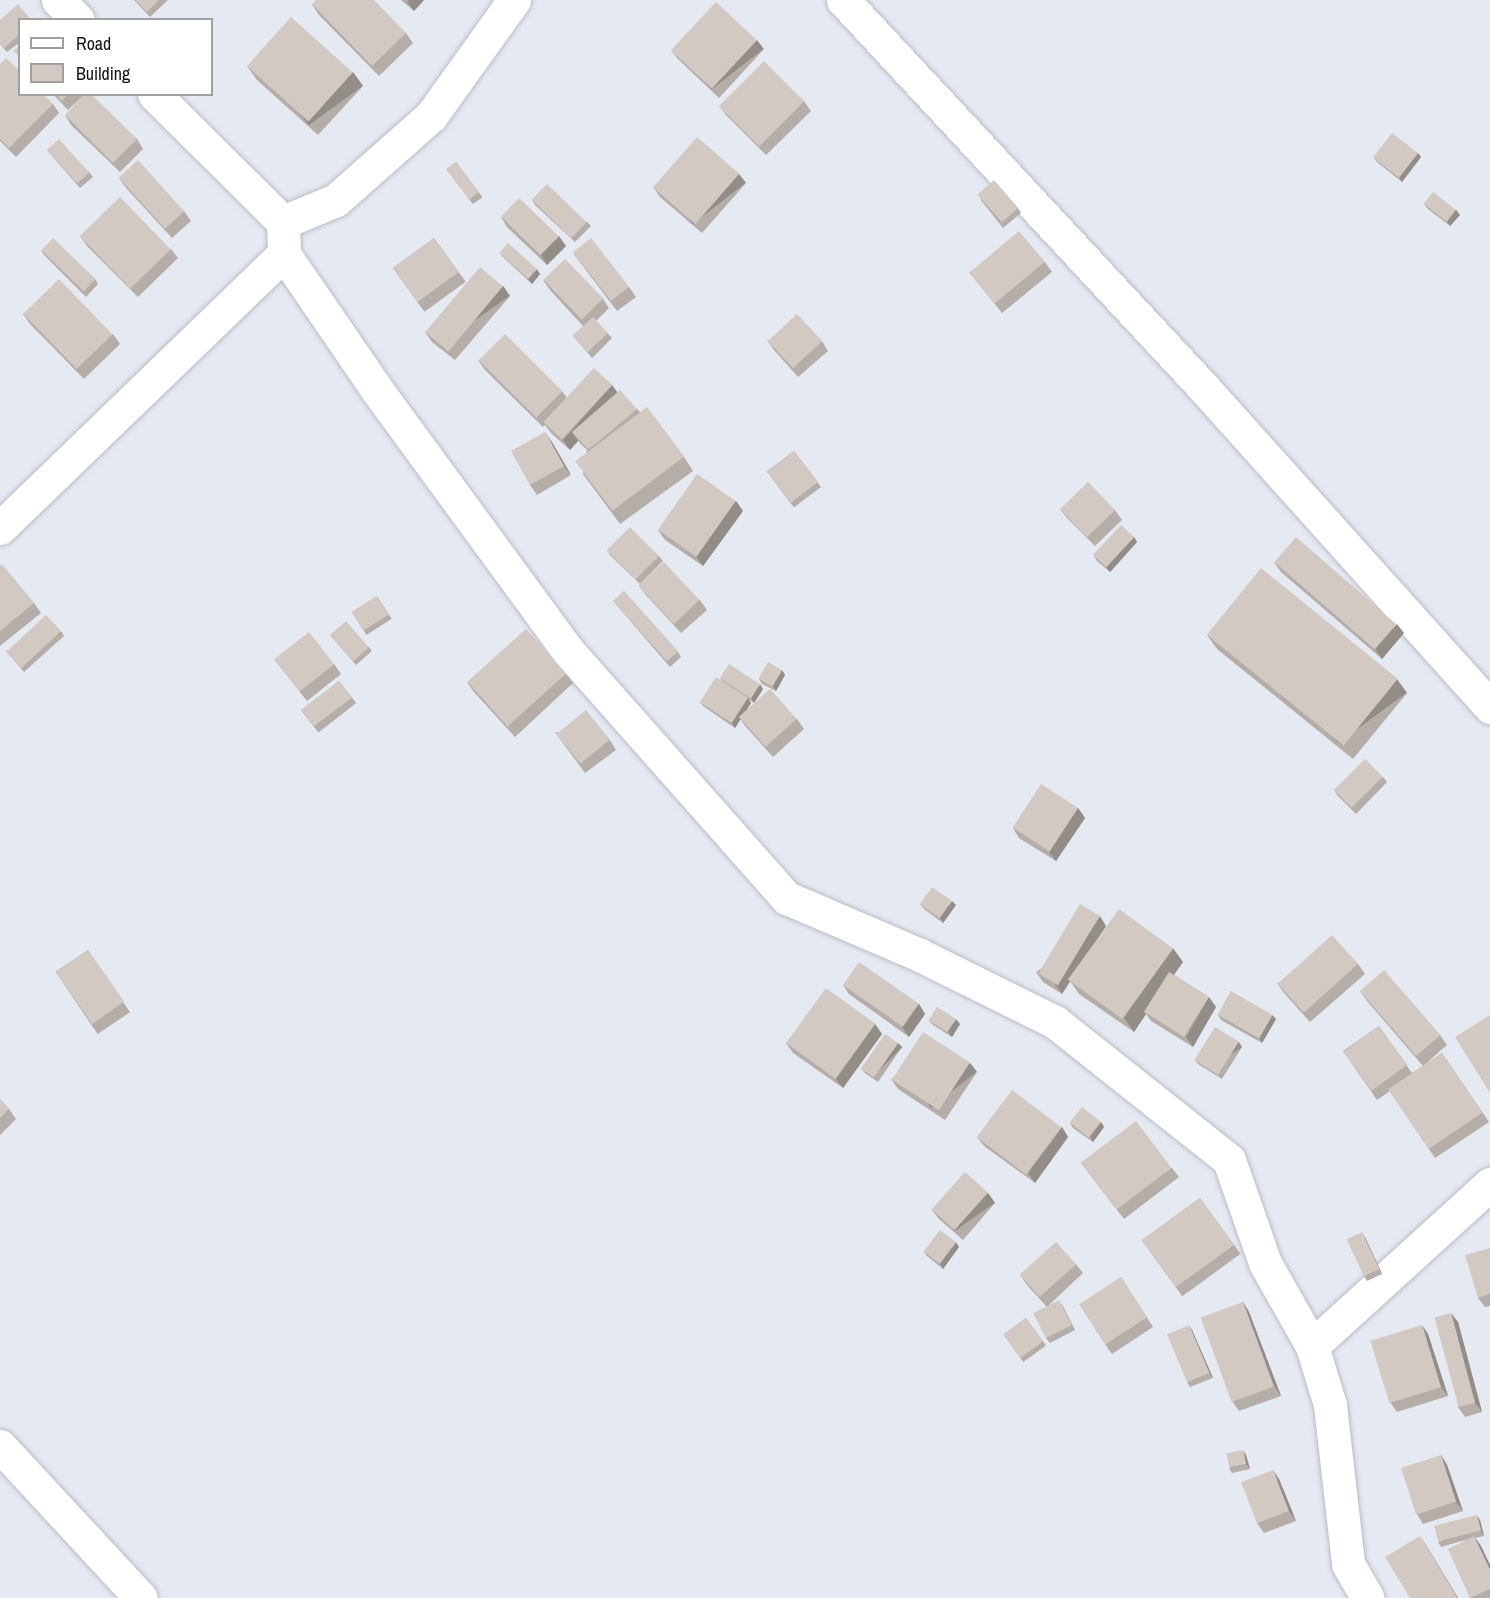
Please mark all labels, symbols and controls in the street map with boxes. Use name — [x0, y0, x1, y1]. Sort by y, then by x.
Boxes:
legend — [18, 18, 213, 96]
text: Road — [76, 31, 111, 56]
text: Building — [76, 61, 130, 86]

